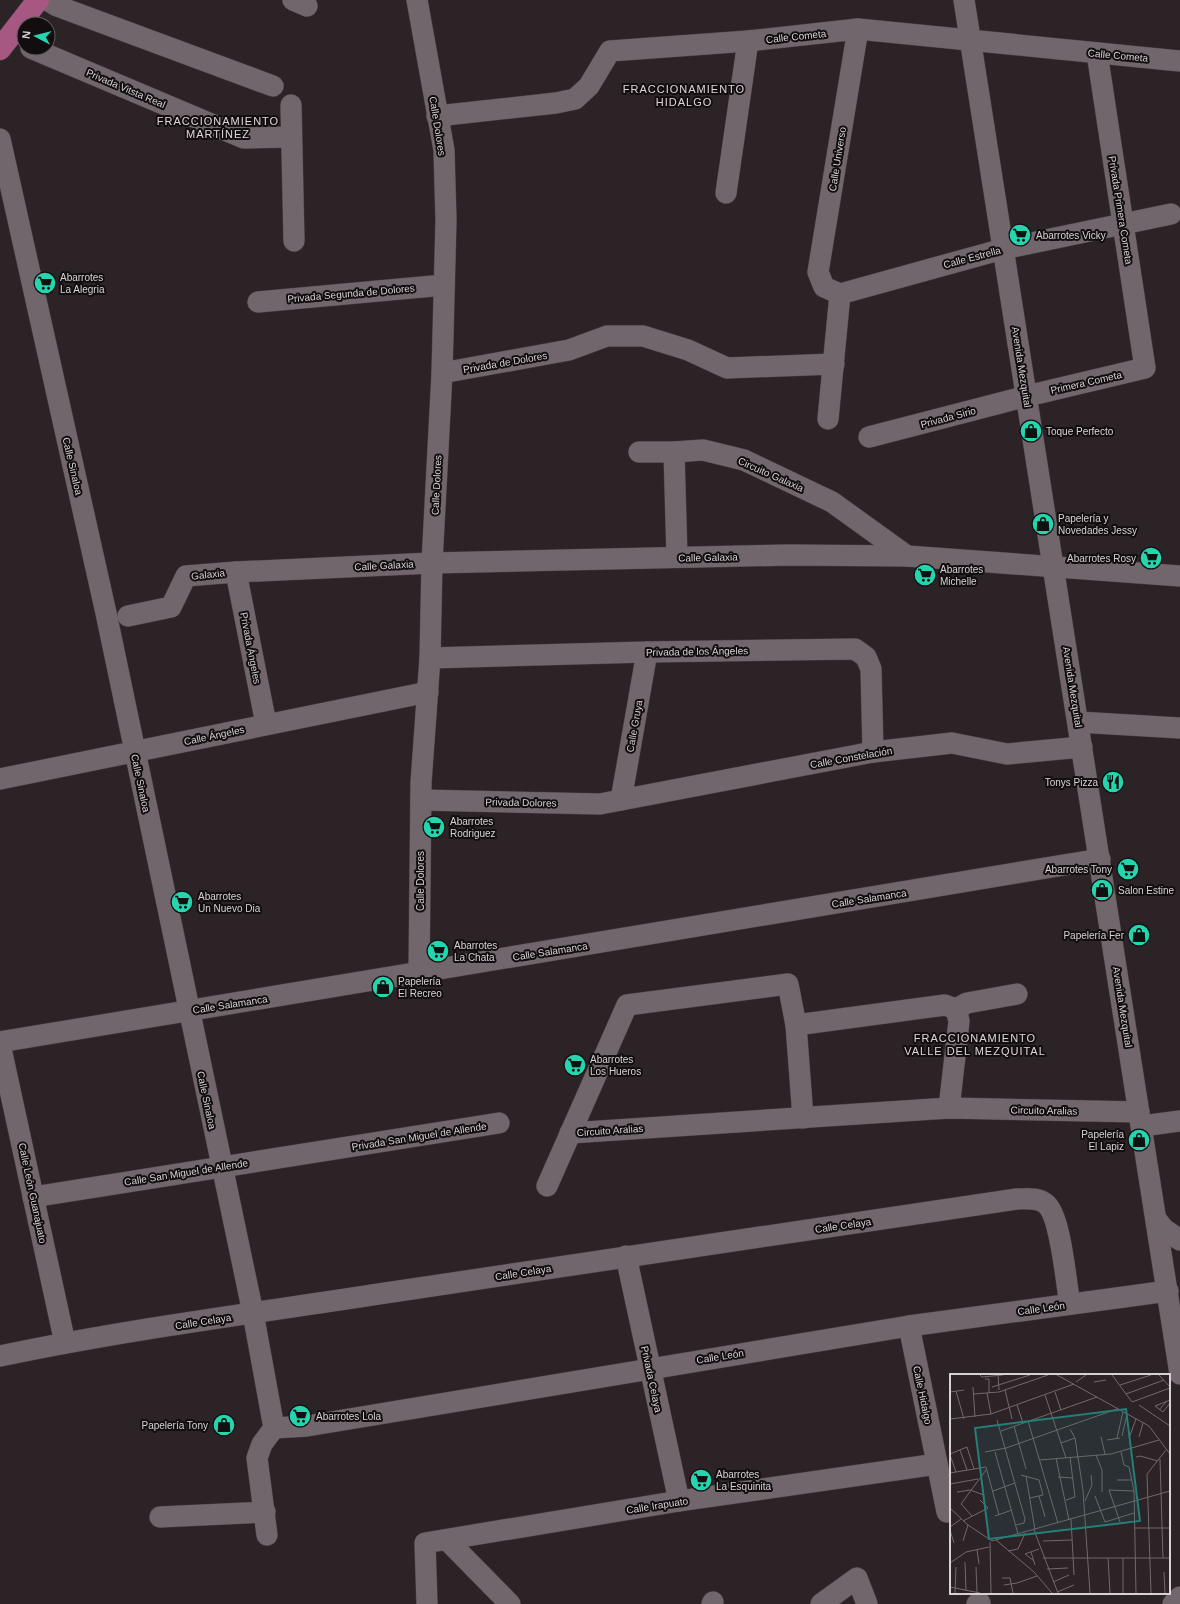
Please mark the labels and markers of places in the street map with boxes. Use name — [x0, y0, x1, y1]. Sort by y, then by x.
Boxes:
supermarket icon: Abarrotes Vicky — [1007, 222, 1033, 248]
place label: Abarrotes Vicky — [1036, 230, 1106, 241]
supermarket icon: Abarrotes La Alegria — [32, 270, 58, 296]
place label: Abarrotes La Alegria — [60, 272, 105, 295]
shop icon: Toque Perfecto — [1018, 418, 1044, 444]
place label: Toque Perfecto — [1046, 426, 1114, 437]
shop icon: Papelería y Novedades Jessy — [1030, 511, 1056, 537]
place label: Papelería y Novedades Jessy — [1058, 513, 1137, 536]
supermarket icon: Abarrotes Rosy — [1138, 545, 1164, 571]
place label: Abarrotes Rosy — [1067, 553, 1136, 564]
supermarket icon: Abarrotes Michelle — [912, 562, 938, 588]
place label: Abarrotes Michelle — [940, 564, 983, 587]
restaurant icon: Tonys Pizza — [1100, 769, 1126, 795]
place label: Tonys Pizza — [1045, 777, 1098, 788]
supermarket icon: Abarrotes Rodriguez — [421, 814, 447, 840]
place label: Abarrotes Rodriguez — [450, 816, 496, 839]
supermarket icon: Abarrotes Tony — [1115, 856, 1141, 882]
place label: Abarrotes Tony — [1045, 864, 1112, 875]
shop icon: Salon Estine — [1089, 877, 1115, 903]
place label: Salon Estine — [1118, 885, 1175, 896]
supermarket icon: Abarrotes Un Nuevo Dia — [169, 889, 195, 915]
place label: Abarrotes Un Nuevo Dia — [198, 891, 261, 914]
shop icon: Papelería Fer — [1126, 922, 1152, 948]
place label: Papelería Fer — [1063, 930, 1125, 941]
supermarket icon: Abarrotes La Chata — [425, 938, 451, 964]
place label: Abarrotes La Chata — [454, 940, 497, 963]
shop icon: Papelería El Recreo — [370, 974, 396, 1000]
place label: Papelería El Recreo — [398, 976, 442, 999]
supermarket icon: Abarrotes Los Hueros — [562, 1052, 588, 1078]
place label: Abarrotes Los Hueros — [590, 1054, 641, 1077]
shop icon: Papelería El Lapiz — [1126, 1127, 1152, 1153]
place label: Papelería El Lapiz — [1081, 1129, 1124, 1152]
supermarket icon: Abarrotes Lola — [287, 1403, 313, 1429]
place label: Abarrotes Lola — [316, 1411, 381, 1422]
shop icon: Papelería Tony — [211, 1412, 237, 1438]
place label: Papelería Tony — [141, 1420, 208, 1431]
supermarket icon: Abarrotes La Esquinita — [688, 1467, 714, 1493]
place label: Abarrotes La Esquinita — [716, 1469, 771, 1492]

